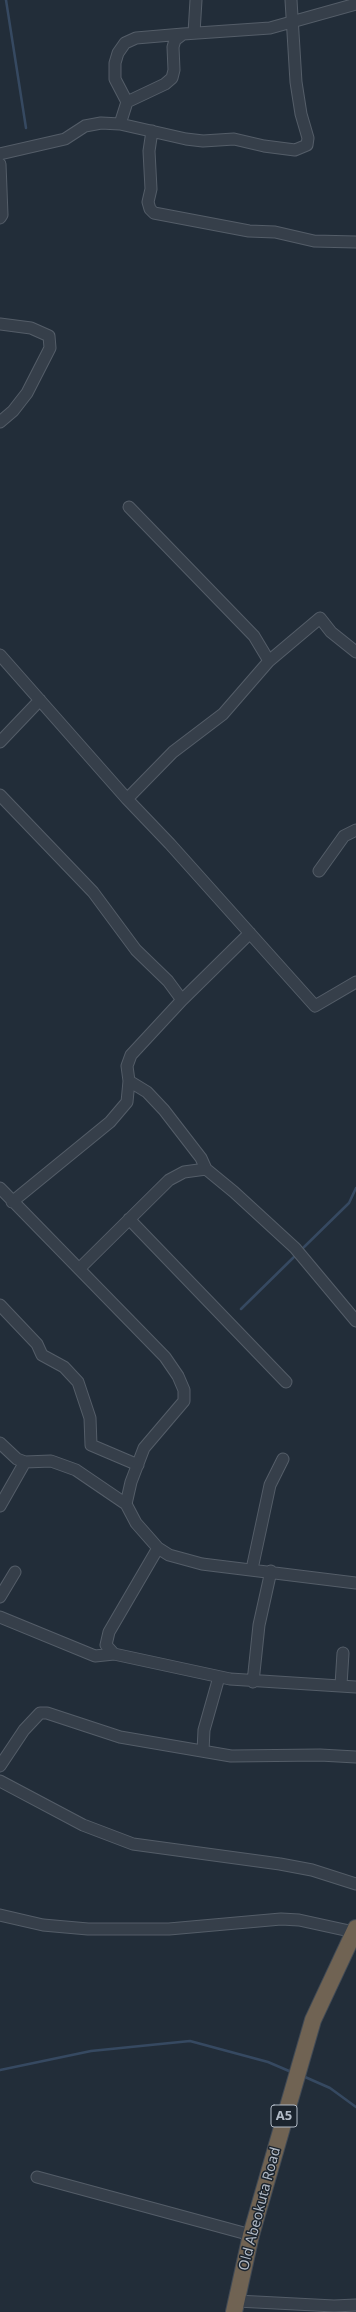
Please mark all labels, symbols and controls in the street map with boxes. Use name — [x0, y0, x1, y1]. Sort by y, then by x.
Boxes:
road number: A5 — [271, 2105, 297, 2127]
street label: Old Abeokuta Road — [235, 2145, 285, 2273]

